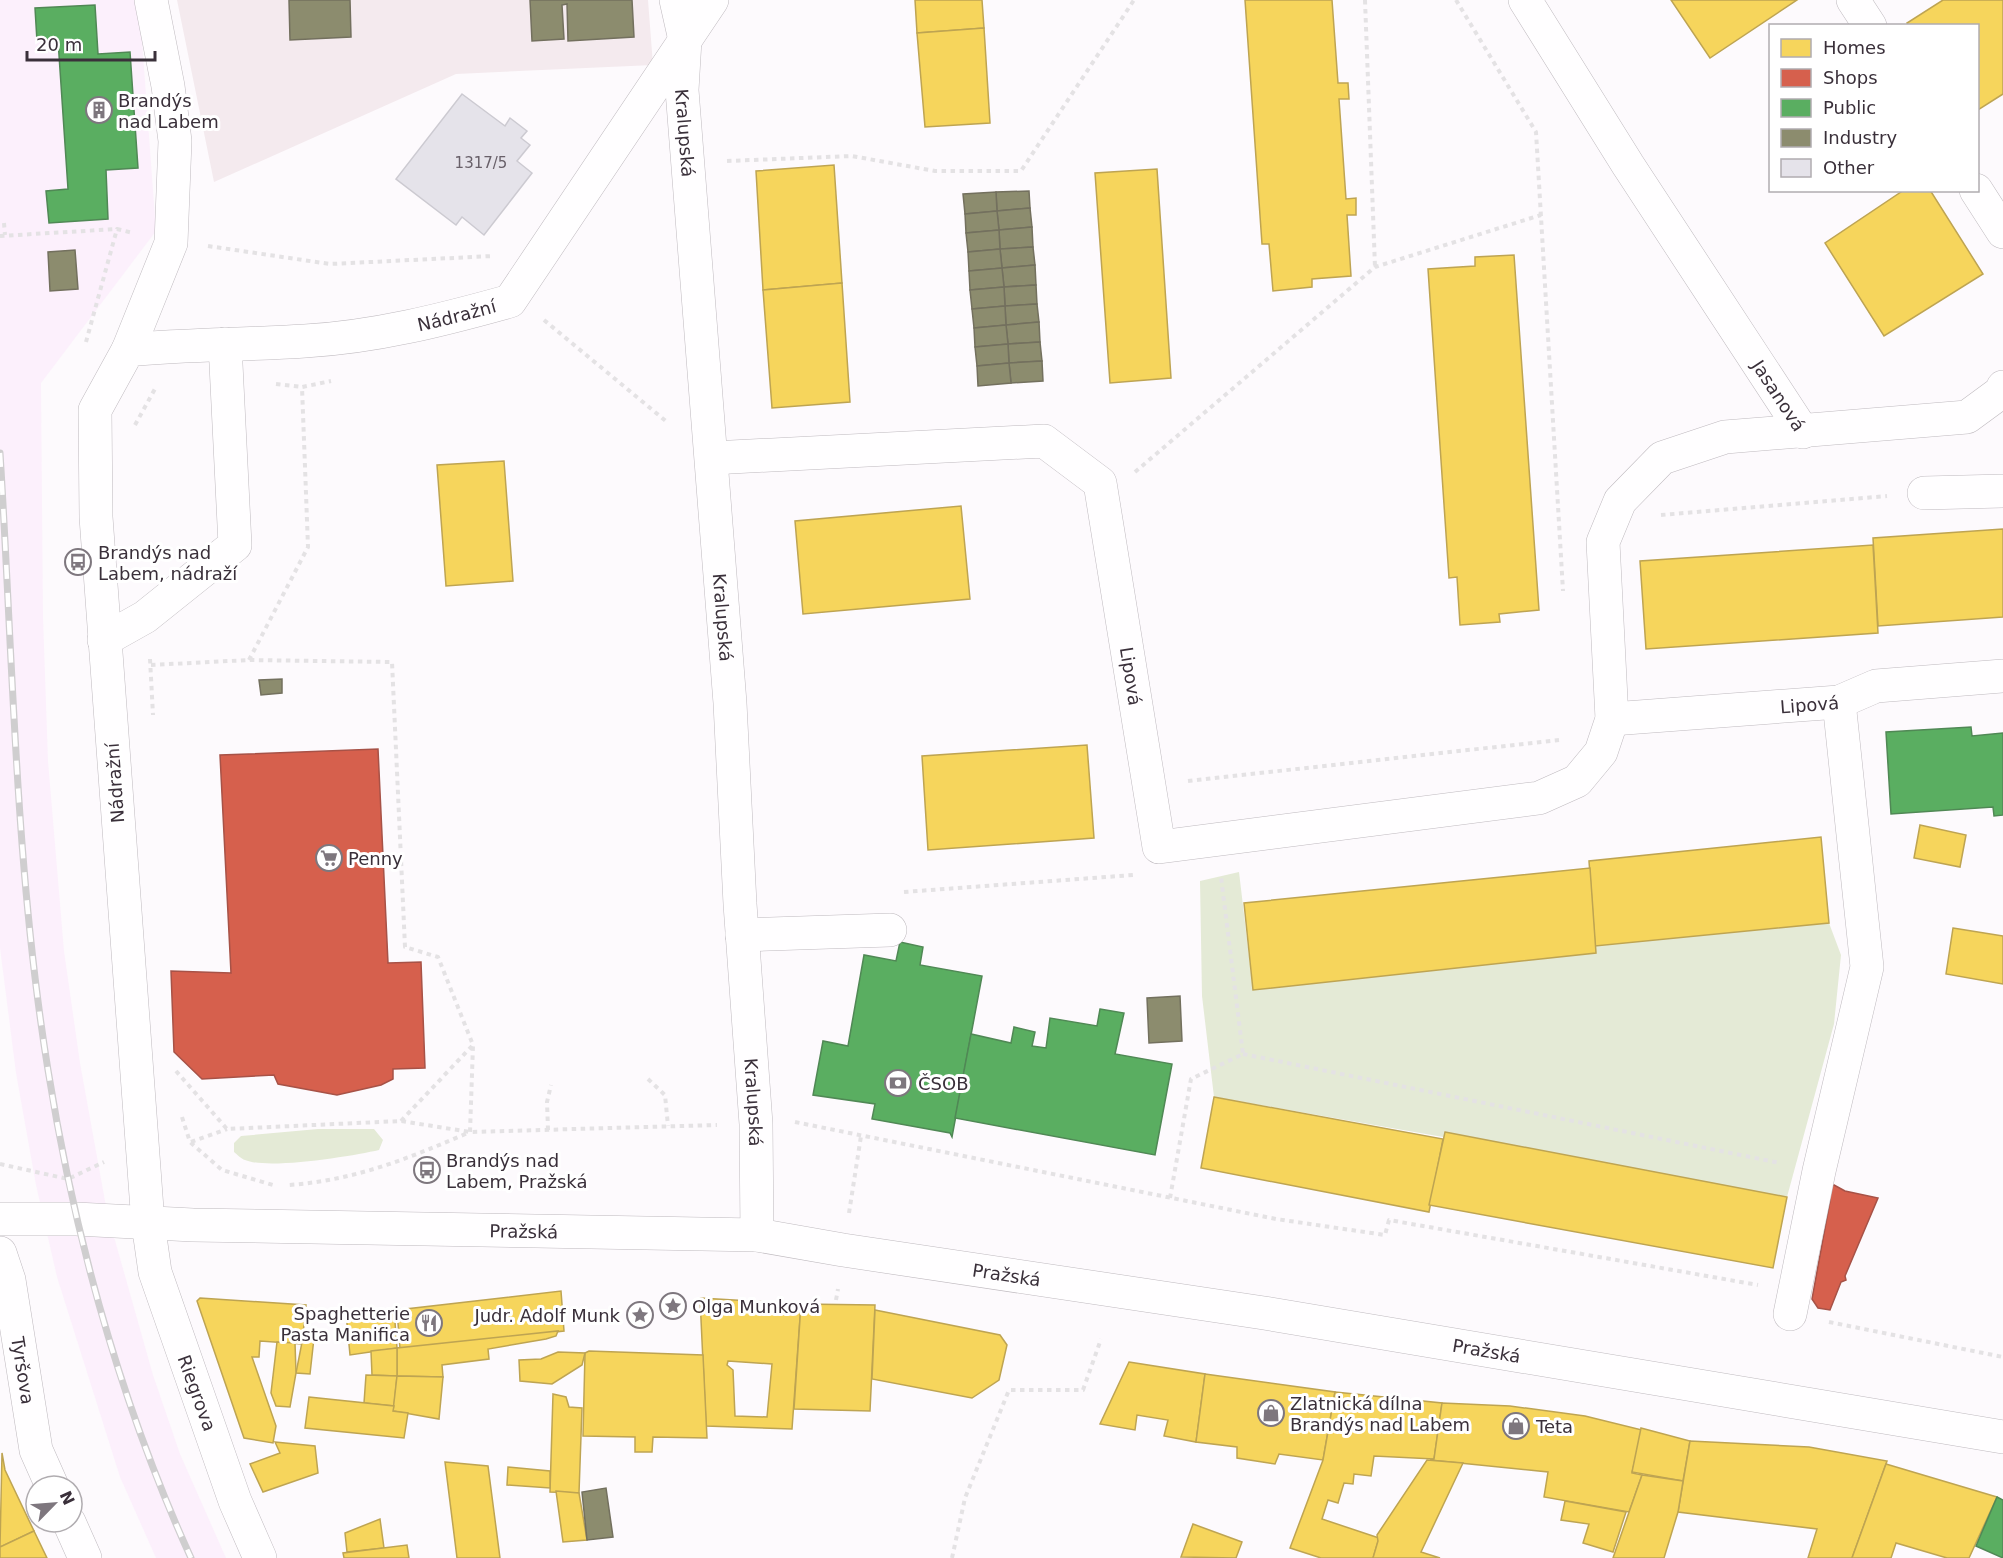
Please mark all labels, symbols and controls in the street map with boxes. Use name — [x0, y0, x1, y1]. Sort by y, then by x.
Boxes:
scale bar — [27, 24, 154, 62]
legend — [1769, 24, 1979, 192]
text: 20 m — [36, 34, 82, 55]
text: Homes — [1823, 37, 1886, 58]
text: Shops — [1823, 67, 1878, 88]
street label: Kralupská — [671, 88, 699, 178]
place label: Brandýs nad Labem — [118, 90, 219, 132]
building icon: Brandýs nad Labem — [84, 95, 114, 125]
text: Public — [1823, 97, 1876, 118]
text: Industry — [1823, 127, 1897, 148]
house number: 1317/5 — [455, 154, 507, 172]
text: Other — [1823, 157, 1875, 178]
street label: Nádražní — [415, 295, 499, 335]
street label: Jasanová — [1748, 355, 1810, 435]
place label: Brandýs nad Labem, nádraží — [98, 542, 238, 584]
bus stop icon: Brandýs nad Labem, nádraží — [63, 547, 93, 577]
street label: Kralupská — [709, 572, 737, 662]
street label: Lipová — [1116, 645, 1146, 707]
street label: Lipová — [1779, 692, 1840, 717]
street label: Nádražní — [102, 741, 128, 824]
supermarket icon: Penny — [314, 843, 344, 873]
place label: Penny — [348, 848, 403, 869]
street label: Kralupská — [741, 1057, 767, 1147]
bank icon: ČSOB — [883, 1068, 913, 1098]
place label: ČSOB — [918, 1073, 969, 1094]
place label: Brandýs nad Labem, Pražská — [446, 1150, 587, 1192]
bus stop icon: Brandýs nad Labem, Pražská — [412, 1155, 442, 1185]
street label: Pražská — [489, 1220, 558, 1242]
street label: Pražská — [971, 1259, 1042, 1290]
place icon: Olga Munková — [658, 1291, 688, 1321]
place label: Olga Munková — [692, 1296, 820, 1317]
place icon: Judr. Adolf Munk — [625, 1300, 655, 1330]
place label: Spaghetterie Pasta Manifica — [281, 1303, 410, 1345]
place label: Judr. Adolf Munk — [473, 1305, 621, 1326]
restaurant icon: Spaghetterie Pasta Manifica — [414, 1308, 444, 1338]
street label: Tyršova — [7, 1334, 39, 1406]
street label: Pražská — [1451, 1334, 1522, 1366]
street label: Riegrova — [174, 1352, 220, 1434]
place label: Zlatnická dílna Brandýs nad Labem — [1290, 1393, 1470, 1435]
shop icon: Zlatnická dílna Brandýs nad Labem — [1256, 1398, 1286, 1428]
shop icon: Teta — [1501, 1411, 1531, 1441]
place label: Teta — [1535, 1416, 1573, 1437]
north arrow — [24, 1474, 84, 1534]
text: N — [56, 1488, 79, 1508]

